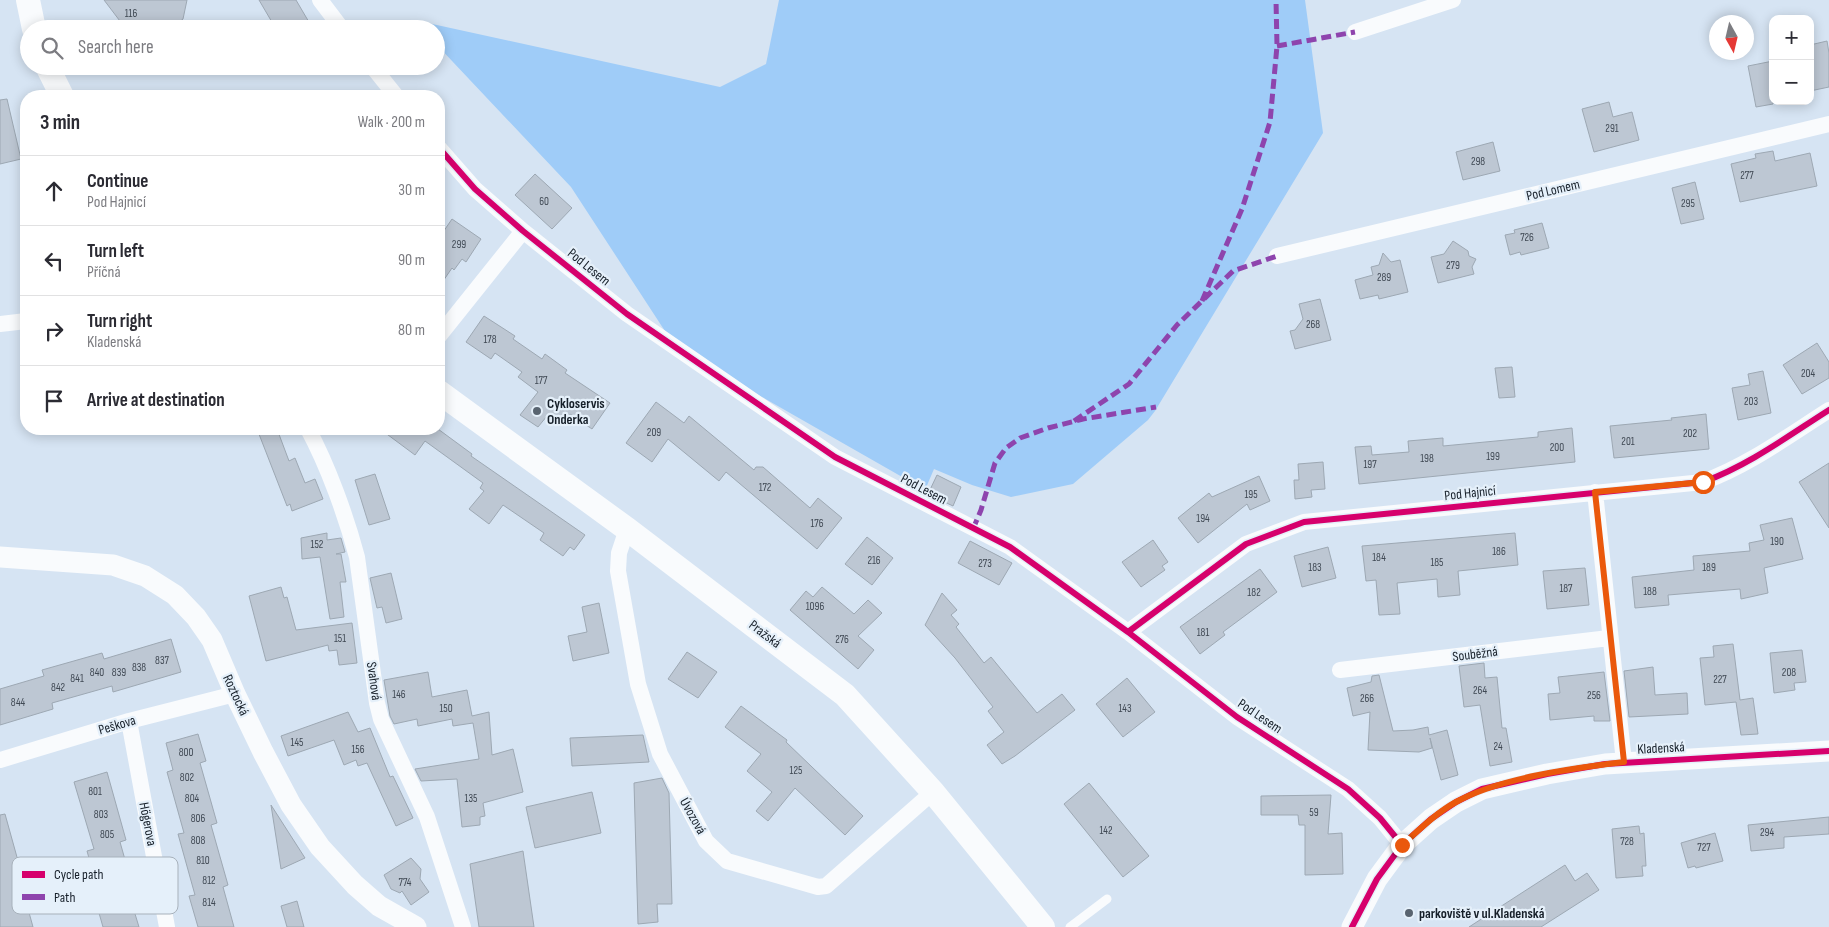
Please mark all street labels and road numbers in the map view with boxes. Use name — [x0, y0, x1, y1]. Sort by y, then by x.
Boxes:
street label: Pod Lomem — [1525, 176, 1581, 204]
street label: Pod Lesem — [564, 245, 614, 289]
street label: Pod Lesem — [898, 470, 950, 508]
street label: Pod Hajnicí — [1443, 482, 1497, 504]
street label: Pražská — [746, 616, 784, 652]
street label: Souběžná — [1451, 643, 1499, 665]
street label: Svahová — [363, 661, 385, 701]
street label: Roztocká — [219, 672, 253, 718]
street label: Pod Lesem — [1234, 695, 1286, 737]
street label: Peškova — [96, 712, 138, 738]
street label: Kladenská — [1637, 738, 1685, 758]
street label: Úvozová — [676, 795, 710, 837]
street label: Högerova — [135, 801, 161, 847]

